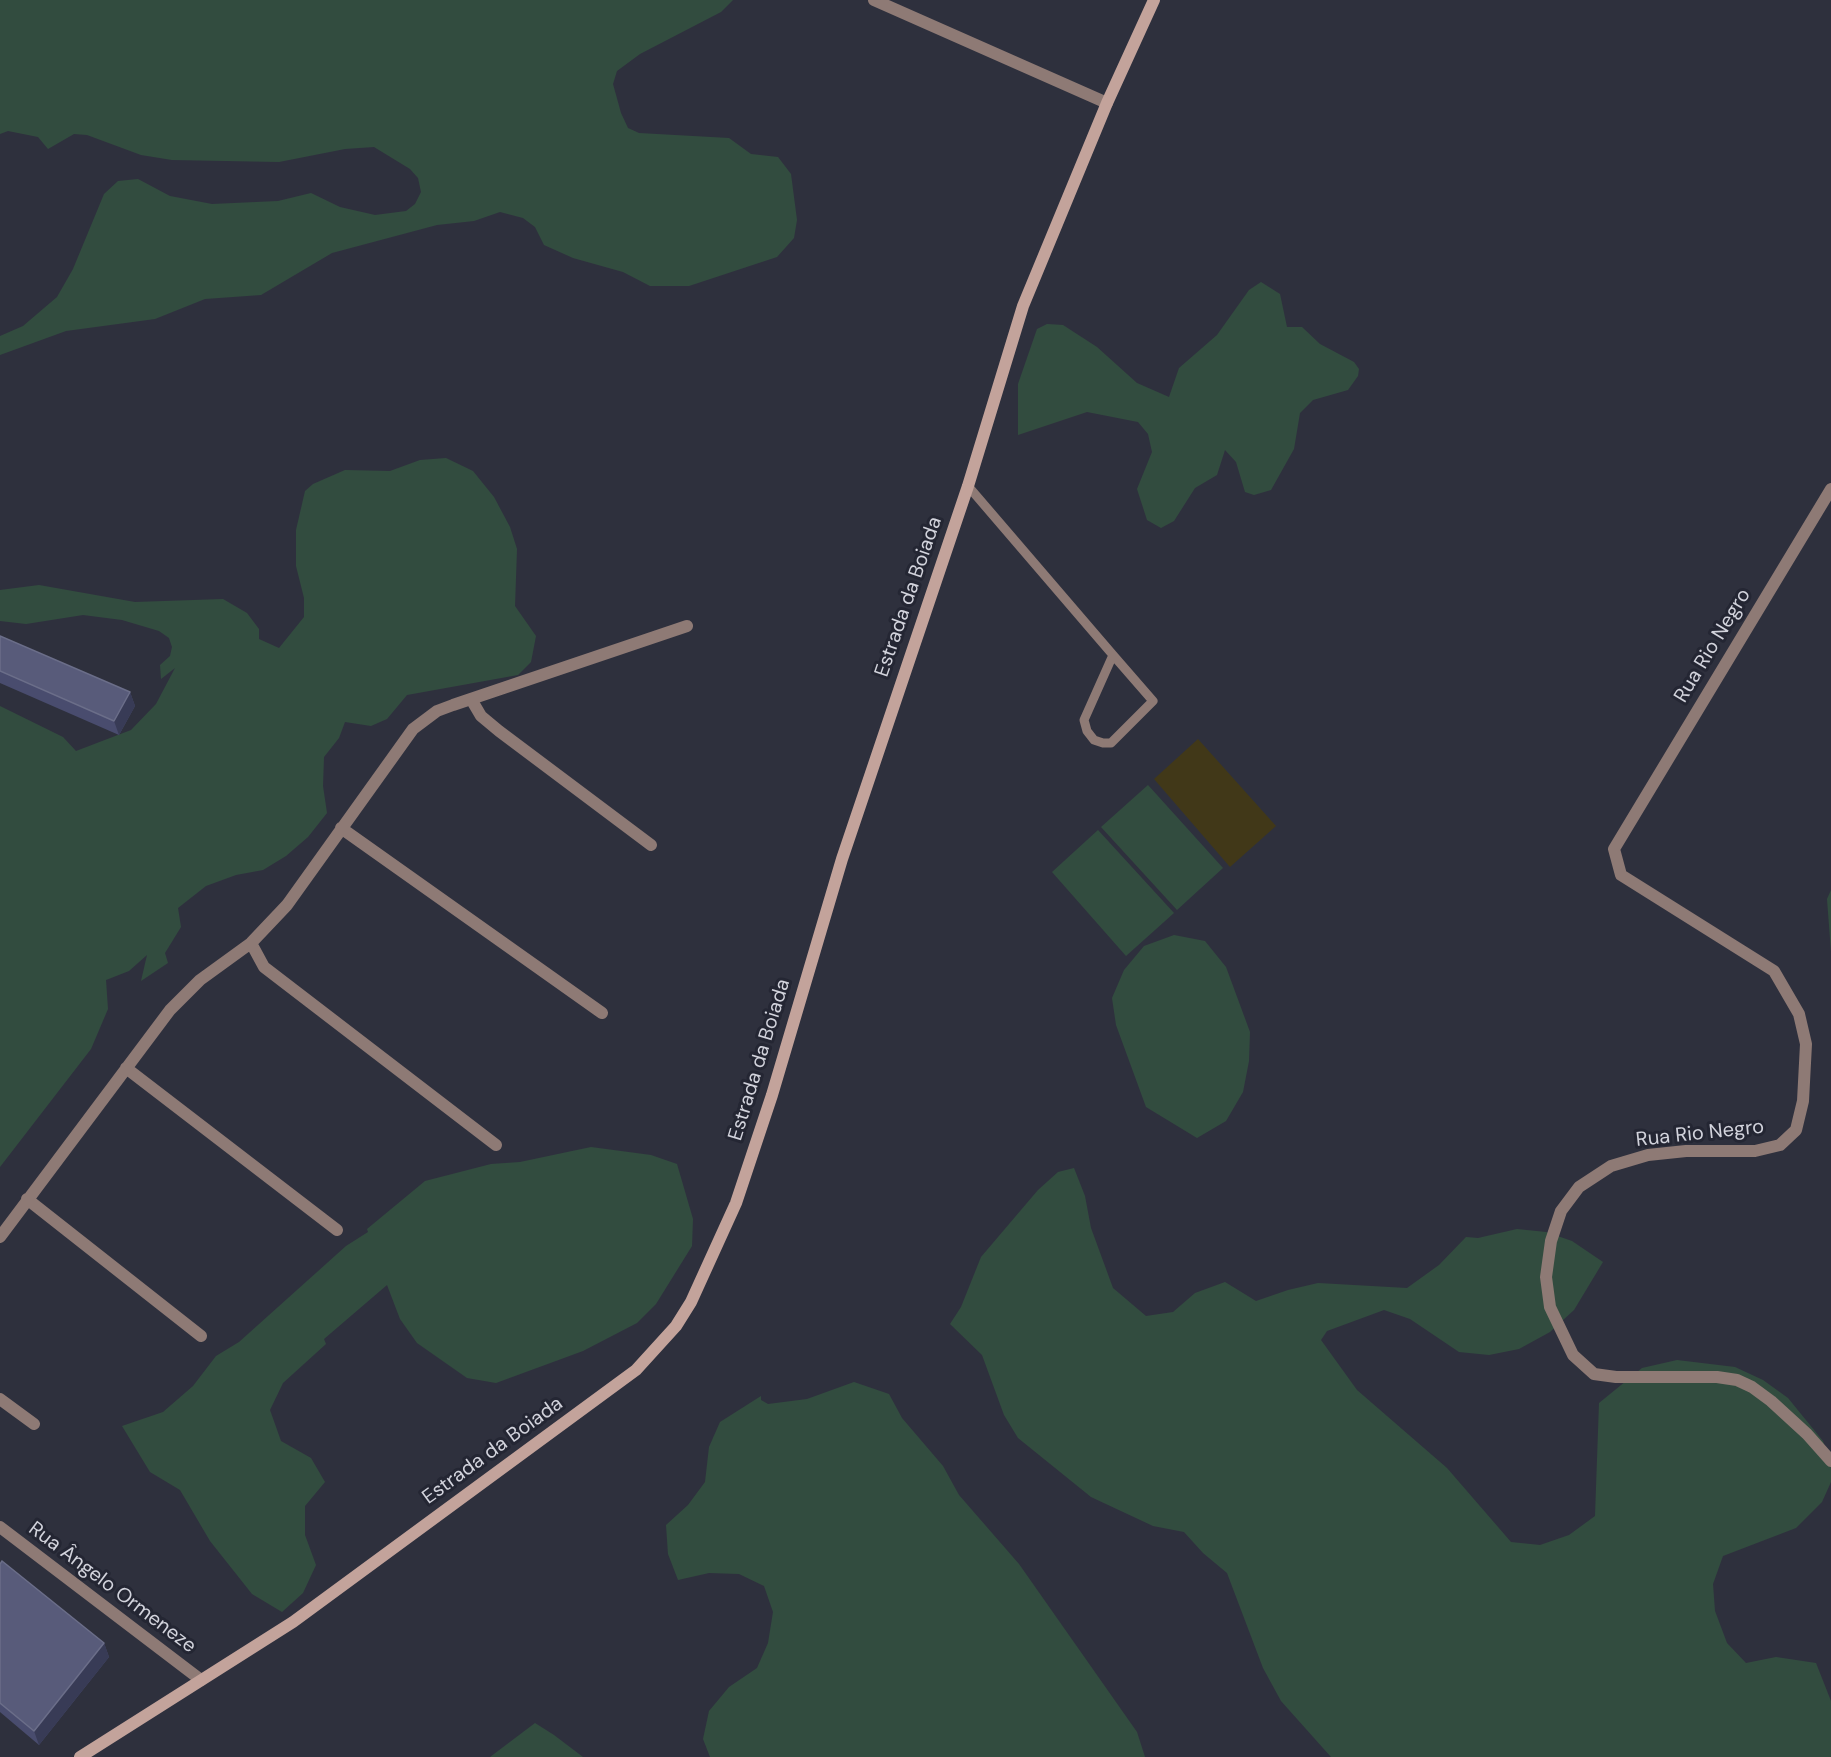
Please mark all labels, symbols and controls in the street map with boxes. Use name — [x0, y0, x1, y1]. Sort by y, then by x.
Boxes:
street label: Estrada da Boiada — [870, 514, 948, 680]
street label: Rua Rio Negro — [1670, 585, 1756, 707]
street label: Estrada da Boiada — [724, 976, 796, 1144]
street label: Rua Rio Negro — [1635, 1115, 1765, 1153]
street label: Estrada da Boiada — [418, 1392, 568, 1510]
street label: Rua Ângelo Ormeneze — [24, 1517, 200, 1659]

